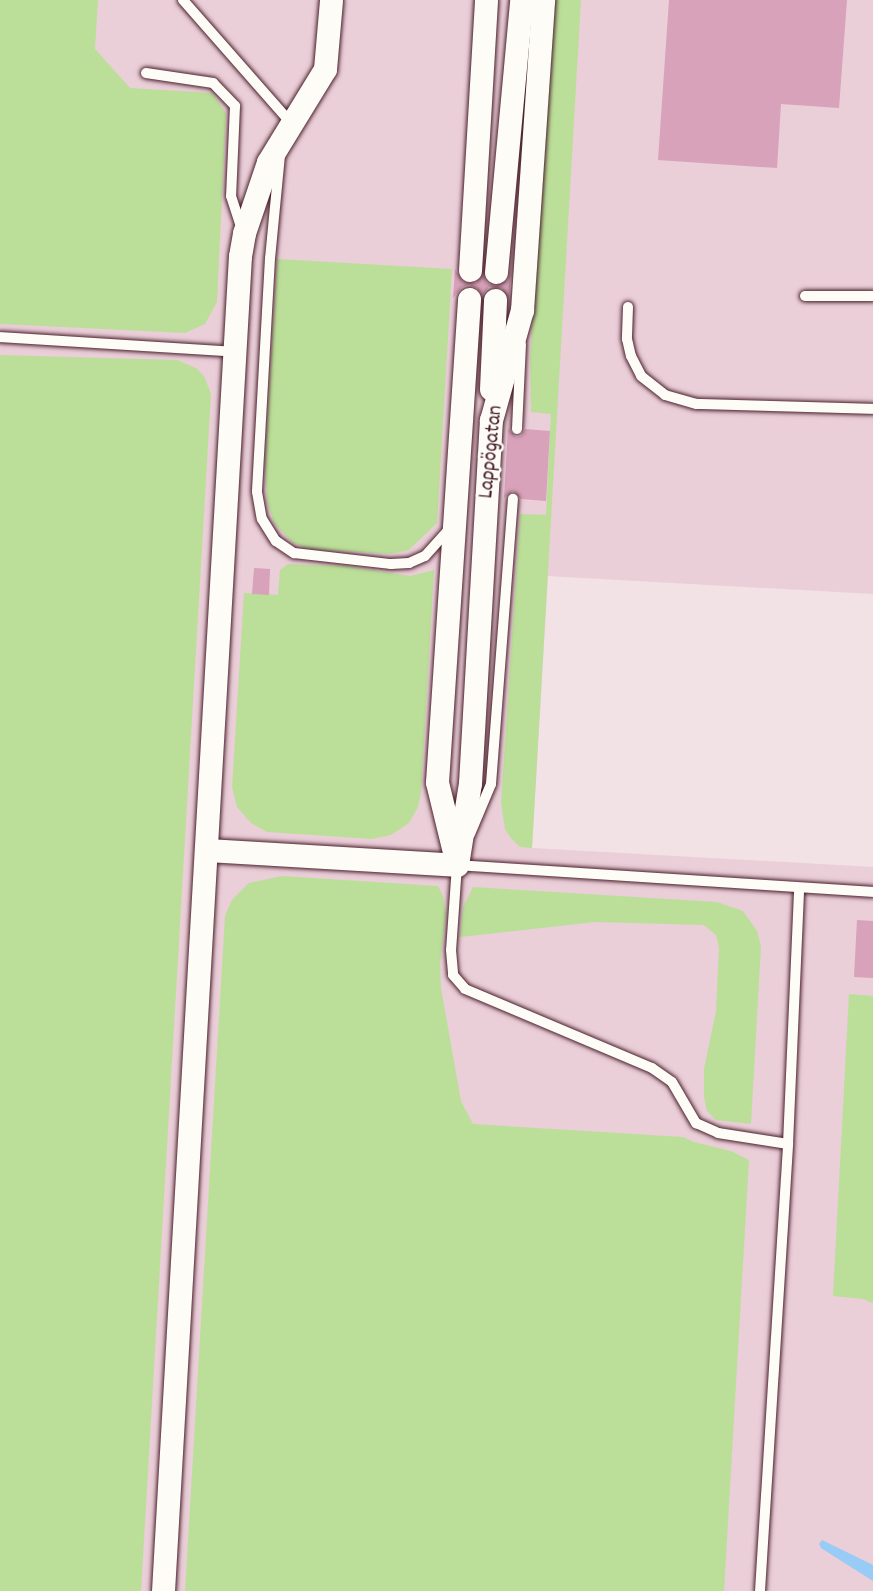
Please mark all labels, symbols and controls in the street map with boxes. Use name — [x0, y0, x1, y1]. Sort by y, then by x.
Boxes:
street label: Lappögatan — [475, 404, 509, 500]

